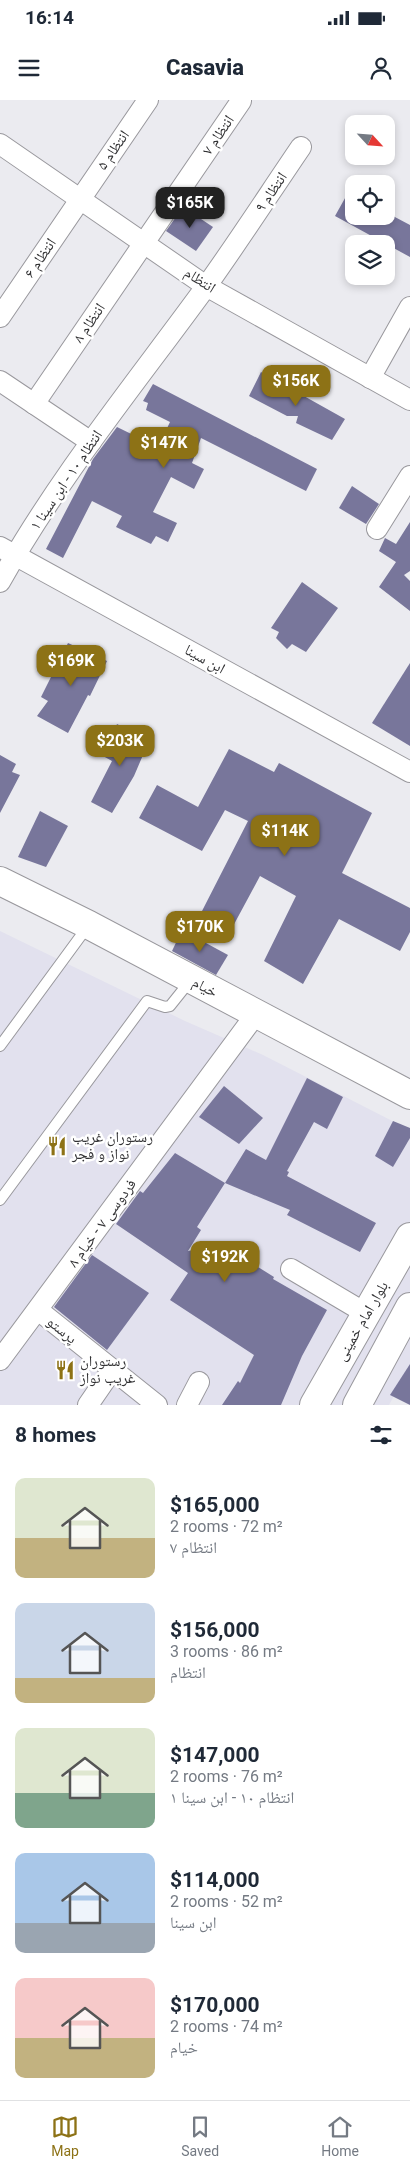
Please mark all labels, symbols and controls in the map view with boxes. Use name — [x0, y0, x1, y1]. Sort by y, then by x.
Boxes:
text: 16:14 — [25, 6, 74, 29]
icon: menu — [15, 54, 43, 82]
icon: person — [367, 54, 395, 82]
text: Casavia — [166, 55, 244, 80]
street label: انتظام ۷ — [198, 112, 239, 159]
north arrow — [345, 115, 395, 165]
map controls — [345, 115, 395, 285]
street label: انتظام ۵ — [93, 127, 134, 174]
street label: انتظام ۹ — [251, 169, 292, 216]
button: locate — [345, 175, 395, 225]
pin: $165K — [155, 186, 225, 229]
text: $165K — [167, 193, 213, 212]
street label: انتظام ۶ — [20, 235, 61, 282]
button: layers — [345, 235, 395, 285]
street label: انتظام — [180, 263, 219, 298]
street label: انتظام ۸ — [69, 300, 110, 347]
pin: $156K — [261, 364, 331, 407]
text: $156K — [273, 371, 319, 390]
pin: $147K — [129, 426, 199, 469]
street label: انتظام ۱۰ - ابن سینا ۱ — [26, 427, 107, 534]
text: $147K — [141, 433, 187, 452]
street label: ابن سینا — [181, 641, 228, 678]
pin: $169K — [36, 644, 106, 687]
text: $169K — [48, 651, 94, 670]
pin: $203K — [85, 724, 155, 767]
text: $203K — [97, 731, 143, 750]
pin: $114K — [250, 814, 320, 857]
text: $114K — [262, 821, 308, 840]
pin: $170K — [165, 910, 235, 953]
text: $170K — [177, 917, 223, 936]
street label: خیام — [189, 973, 221, 1002]
place label: رستوران غریب نواز و فجر — [71, 1128, 153, 1163]
restaurant icon: رستوران غریب نواز و فجر — [46, 1135, 68, 1157]
street label: فردوسی ۷ - خیام ۸ — [64, 1175, 141, 1271]
pin: $192K — [190, 1240, 260, 1283]
text: $192K — [202, 1247, 248, 1266]
street label: بلوار امام خمینی — [332, 1278, 393, 1365]
street label: پرستو — [43, 1312, 81, 1348]
place label: رستوران غریب نواز — [79, 1352, 136, 1387]
restaurant icon: رستوران غریب نواز — [54, 1359, 76, 1381]
icon: filters — [367, 1421, 395, 1449]
text: 8 homes — [15, 1423, 96, 1447]
text: $165,000 — [170, 1493, 260, 1517]
icon: home — [55, 1498, 115, 1558]
text: 2 rooms · 72 m² — [170, 1517, 283, 1536]
text: انتظام ۷ — [170, 1538, 217, 1557]
text: $156,000 — [170, 1618, 260, 1642]
icon: home — [55, 1623, 115, 1683]
text: 3 rooms · 86 m² — [170, 1642, 283, 1661]
text: انتظام — [170, 1663, 206, 1682]
text: $147,000 — [170, 1743, 260, 1767]
icon: home — [55, 1748, 115, 1808]
text: 2 rooms · 76 m² — [170, 1767, 283, 1786]
text: انتظام ۱۰ - ابن سینا ۱ — [170, 1788, 294, 1807]
text: $114,000 — [170, 1868, 260, 1892]
icon: home — [55, 1873, 115, 1933]
text: 2 rooms · 52 m² — [170, 1892, 283, 1911]
text: ابن سینا — [170, 1913, 217, 1932]
text: $170,000 — [170, 1993, 260, 2017]
icon: home — [55, 1998, 115, 2058]
text: 2 rooms · 74 m² — [170, 2017, 283, 2036]
text: خیام — [170, 2038, 198, 2057]
tab: Map — [51, 2113, 79, 2159]
tab: Saved — [181, 2113, 219, 2159]
tab: Home — [321, 2113, 359, 2159]

